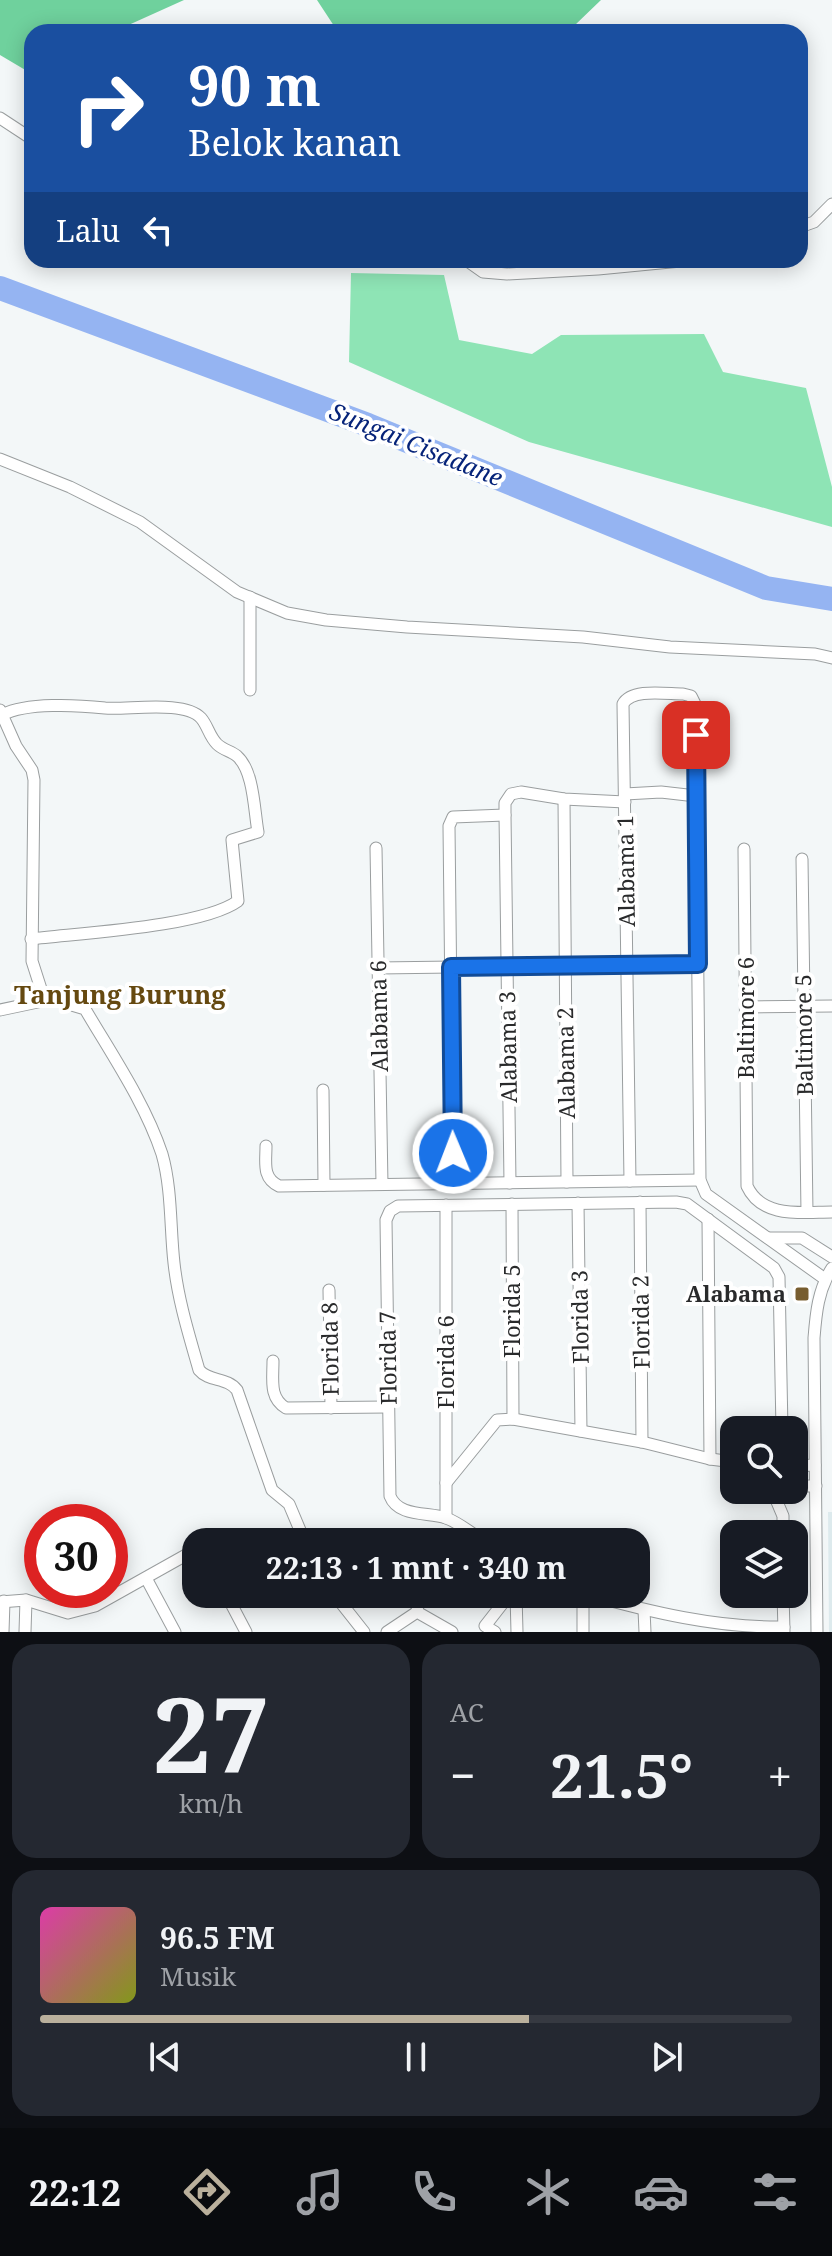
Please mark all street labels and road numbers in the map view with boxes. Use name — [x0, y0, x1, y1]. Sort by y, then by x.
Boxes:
street label: Alabama 1 — [609, 815, 641, 927]
street label: Baltimore 6 — [730, 957, 760, 1079]
street label: Alabama 6 — [362, 960, 394, 1072]
street label: Baltimore 5 — [787, 974, 819, 1096]
street label: Alabama 3 — [491, 991, 523, 1103]
street label: Alabama 2 — [549, 1007, 581, 1119]
street label: Florida 5 — [496, 1264, 526, 1358]
street label: Florida 3 — [563, 1270, 595, 1364]
street label: Florida 2 — [624, 1275, 656, 1369]
street label: Florida 8 — [313, 1302, 345, 1396]
street label: Florida 7 — [371, 1311, 403, 1405]
street label: Florida 6 — [430, 1315, 460, 1409]

